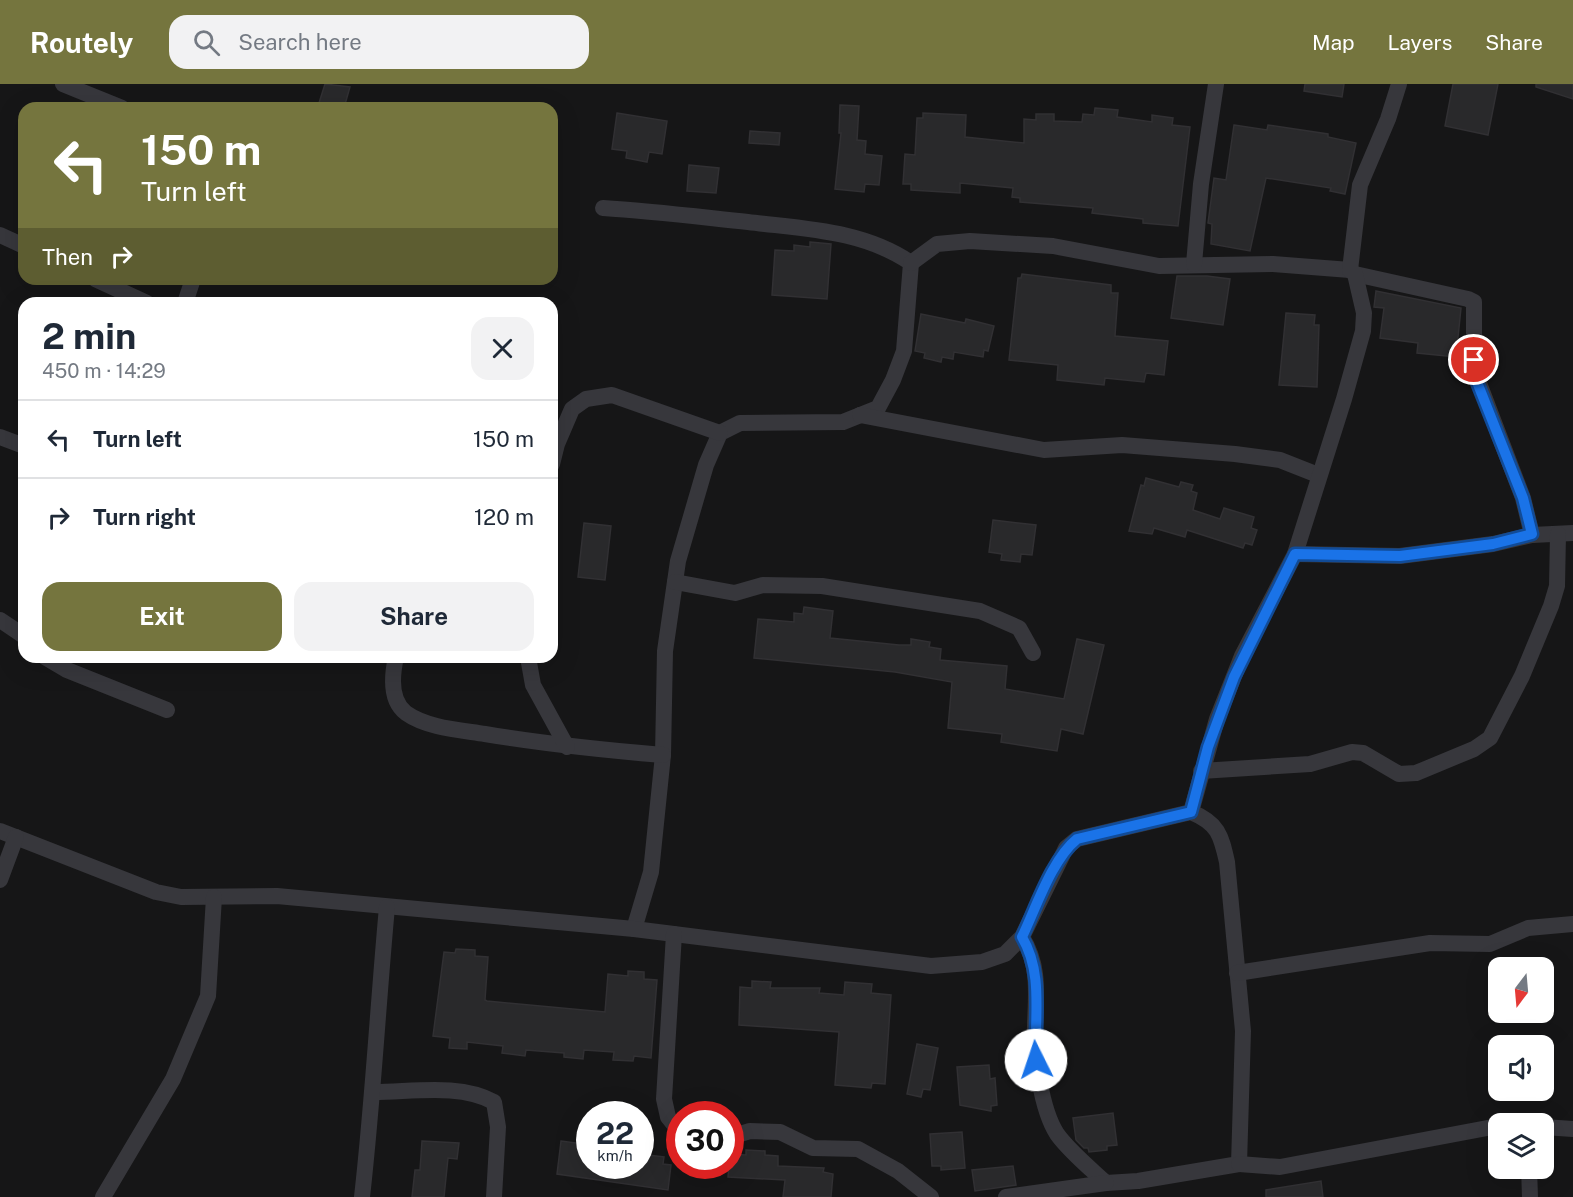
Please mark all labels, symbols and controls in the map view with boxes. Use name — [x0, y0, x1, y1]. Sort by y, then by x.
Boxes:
search box — [169, 15, 589, 69]
text: Routely — [30, 26, 133, 59]
icon: search — [190, 26, 223, 59]
text: Search here — [238, 29, 362, 55]
text: Map — [1312, 30, 1355, 55]
text: Layers — [1388, 30, 1452, 55]
text: Share — [1485, 30, 1543, 55]
text: 150 m — [141, 125, 261, 174]
icon: left — [42, 126, 120, 204]
text: Turn left — [141, 175, 247, 207]
icon: right — [105, 240, 138, 273]
text: Then — [42, 244, 93, 270]
text: 2 min — [42, 315, 136, 357]
button: close — [471, 317, 534, 380]
pin — [1448, 334, 1499, 385]
icon: arrive — [1457, 343, 1490, 376]
text: 450 m · 14:29 — [42, 359, 166, 383]
icon: left — [42, 423, 75, 456]
text: Turn left — [93, 426, 182, 452]
text: 150 m — [473, 426, 534, 452]
icon: right — [42, 501, 75, 534]
text: Turn right — [93, 504, 196, 530]
text: 120 m — [474, 504, 534, 530]
button: Exit — [42, 582, 282, 651]
button: Share — [294, 582, 534, 651]
north arrow — [1488, 957, 1554, 1023]
map controls — [1488, 957, 1554, 1179]
position arrow — [1004, 1028, 1068, 1092]
button: sound — [1488, 1035, 1554, 1101]
speed limit sign: 30 — [666, 1101, 744, 1179]
button: layers — [1488, 1113, 1554, 1179]
text: 22 — [596, 1115, 634, 1151]
text: km/h — [597, 1147, 633, 1164]

